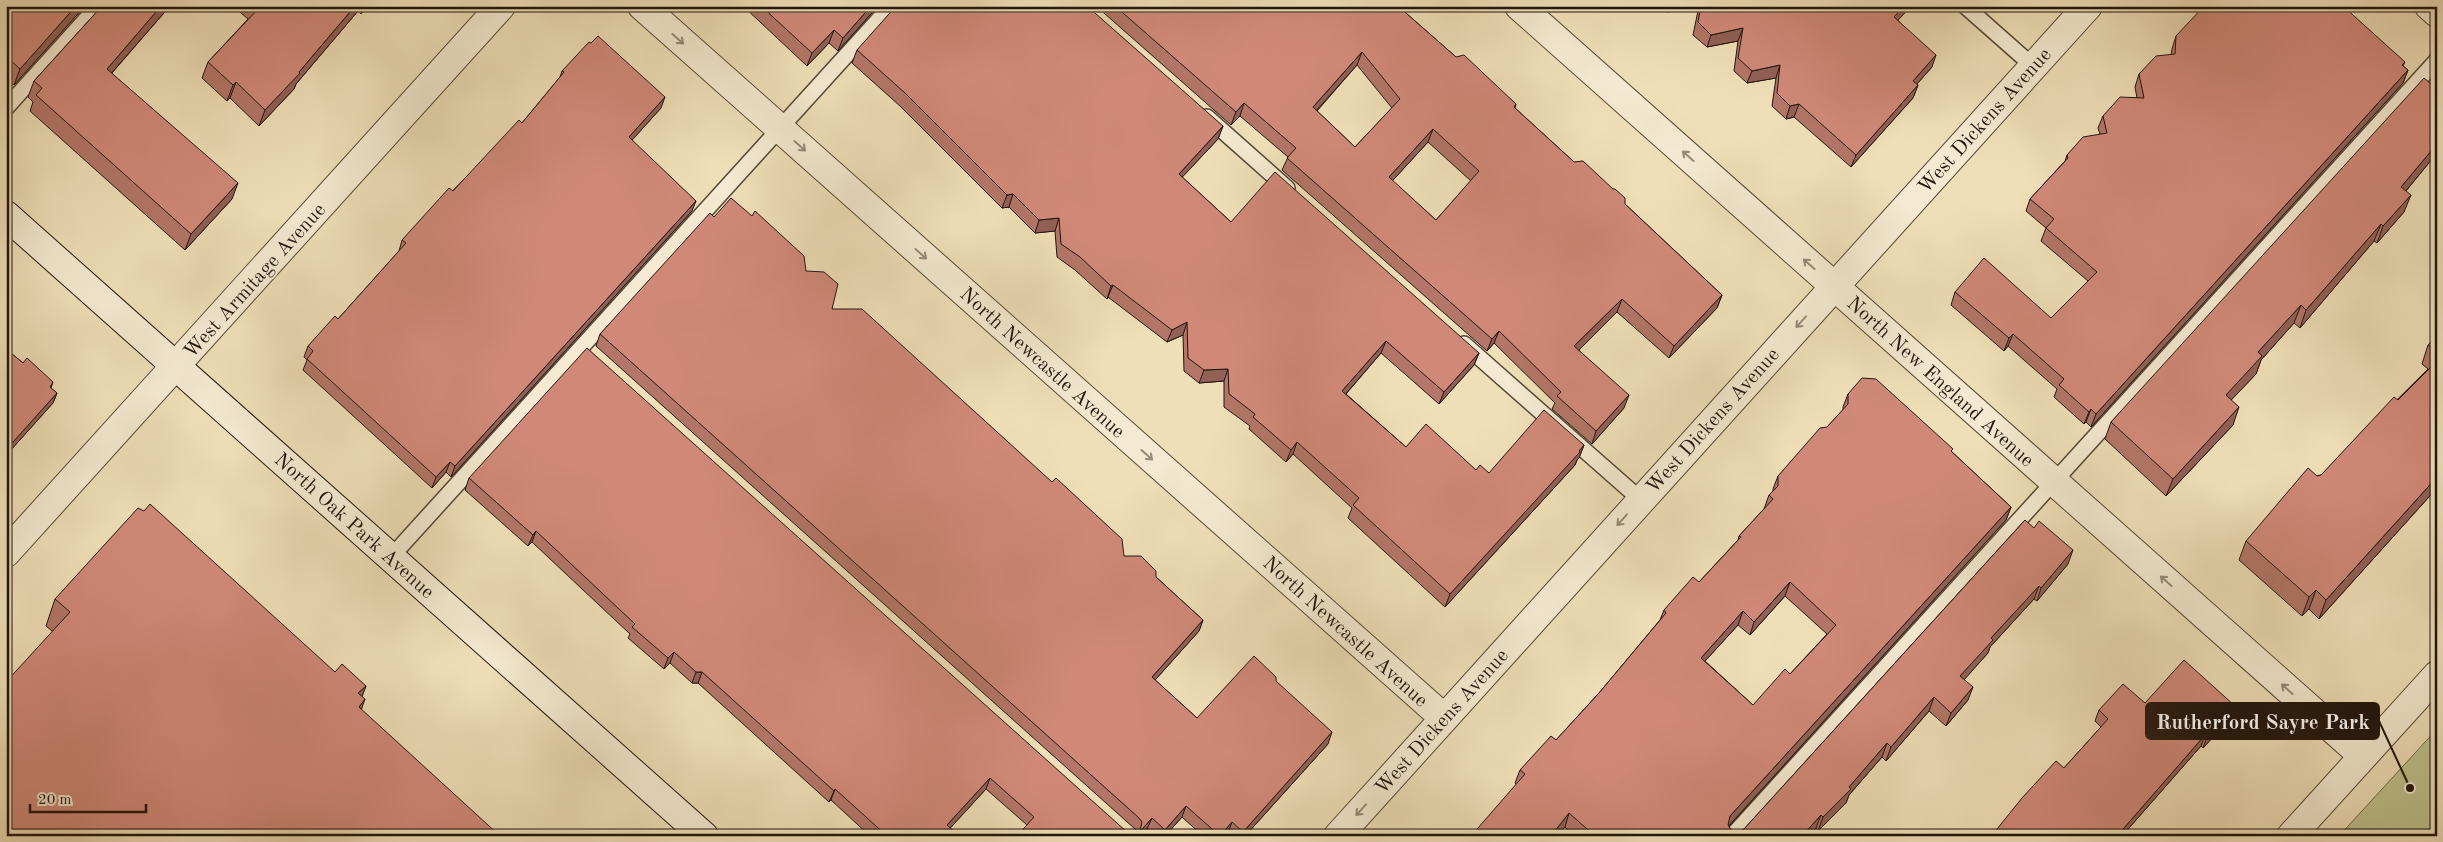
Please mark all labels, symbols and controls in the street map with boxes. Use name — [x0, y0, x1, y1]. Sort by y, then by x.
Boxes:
one-way arrow — [672, 33, 685, 44]
street label: West Dickens Avenue — [1915, 45, 2056, 198]
one-way arrow — [793, 141, 806, 152]
one-way arrow — [1681, 150, 1694, 162]
street label: West Armitage Avenue — [181, 200, 330, 363]
one-way arrow — [915, 249, 928, 260]
one-way arrow — [1803, 259, 1816, 270]
street label: North Newcastle Avenue — [955, 284, 1128, 443]
street label: North New England Avenue — [1842, 293, 2037, 471]
one-way arrow — [1796, 315, 1807, 328]
street label: West Dickens Avenue — [1643, 345, 1784, 498]
one-way arrow — [1141, 449, 1154, 461]
street label: North Oak Park Avenue — [270, 450, 437, 603]
one-way arrow — [1616, 514, 1628, 527]
street label: North Newcastle Avenue — [1258, 553, 1431, 712]
one-way arrow — [2159, 575, 2172, 587]
street label: West Dickens Avenue — [1372, 646, 1513, 799]
one-way arrow — [2281, 683, 2294, 695]
callout: Rutherford Sayre Park — [2146, 703, 2379, 739]
text: Rutherford Sayre Park — [2156, 713, 2370, 734]
scale bar — [30, 782, 146, 814]
text: 20 m — [38, 793, 72, 808]
one-way arrow — [1355, 804, 1367, 817]

